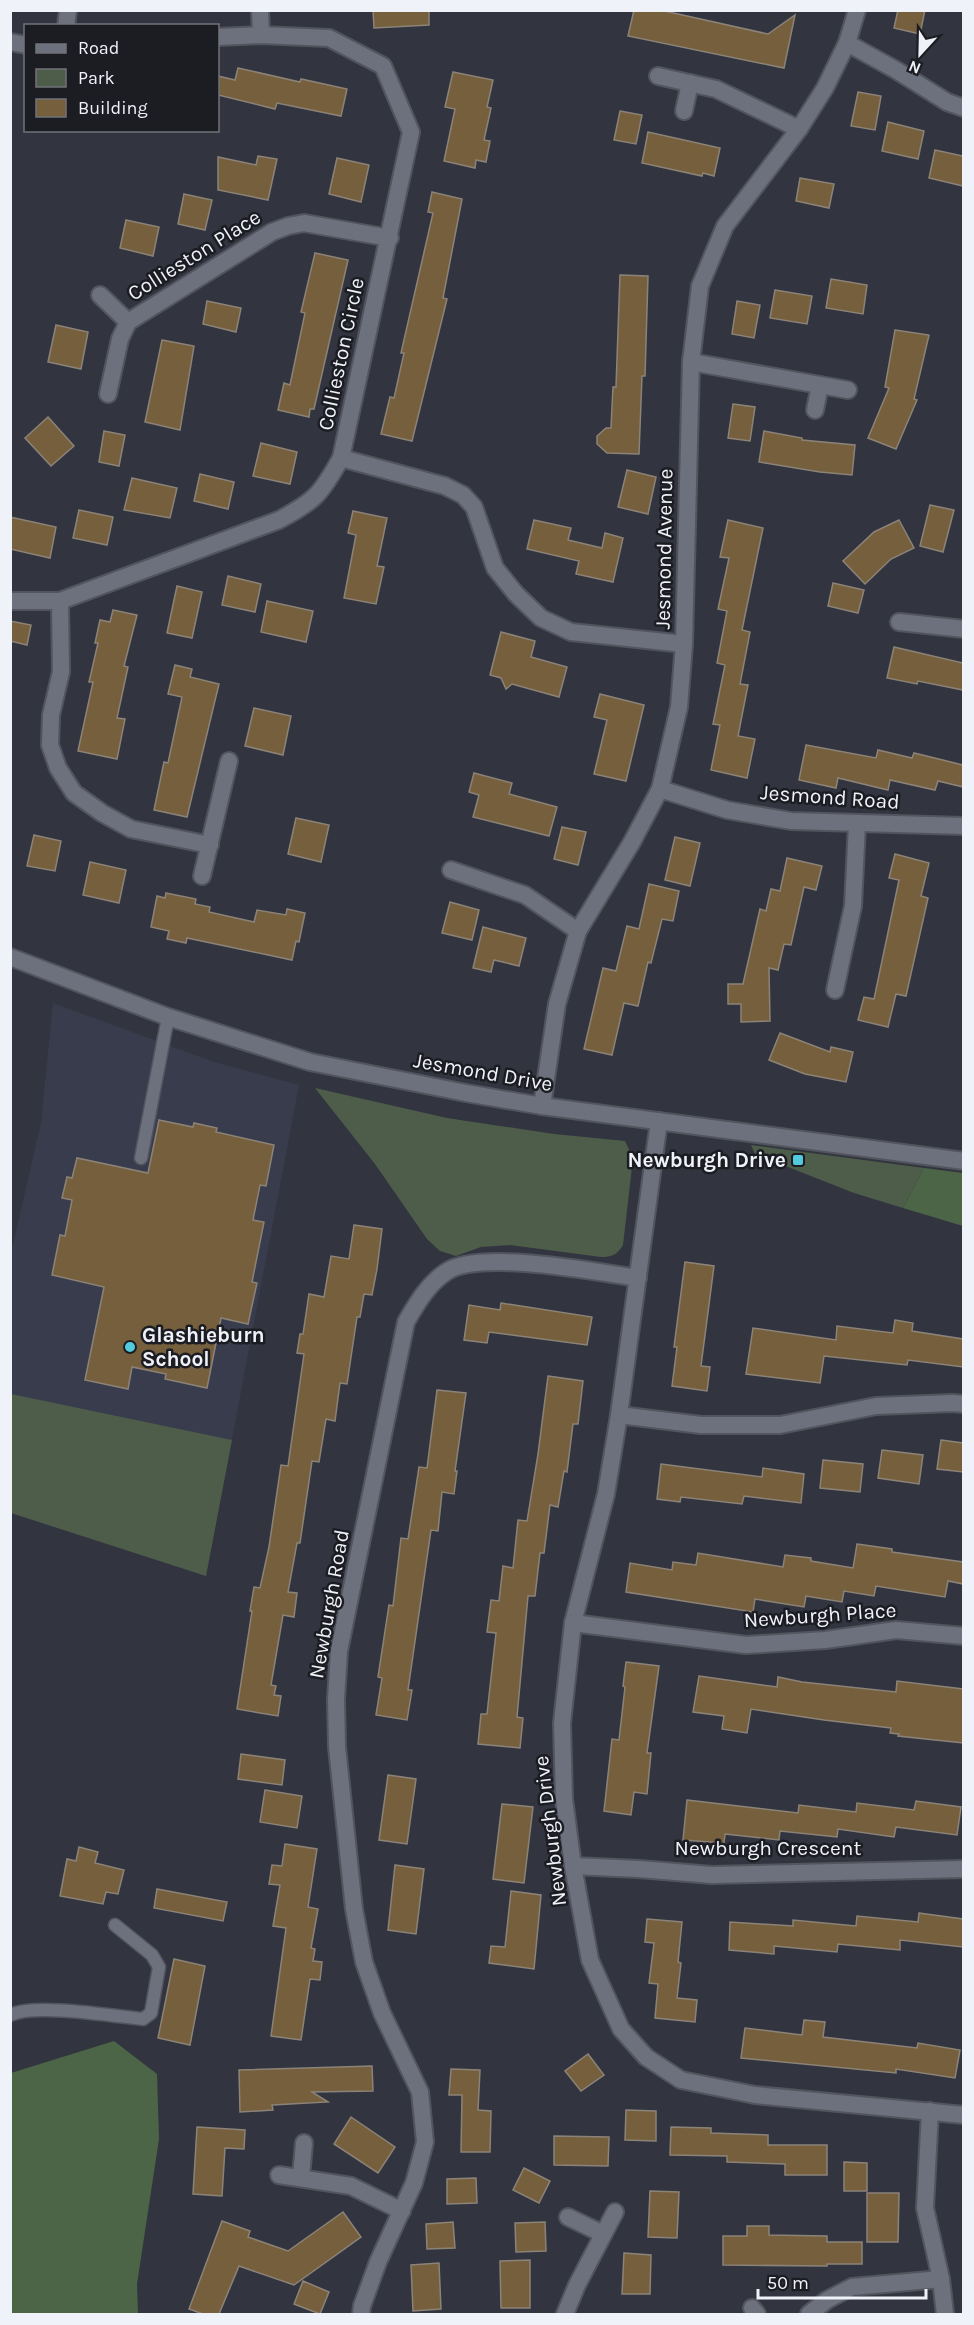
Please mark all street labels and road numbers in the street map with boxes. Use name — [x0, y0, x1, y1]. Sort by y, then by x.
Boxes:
street label: Collieston Place — [123, 205, 265, 305]
street label: Collieston Circle — [313, 275, 369, 433]
street label: Jesmond Avenue — [651, 468, 677, 630]
street label: Jesmond Road — [759, 780, 901, 814]
street label: Jesmond Drive — [412, 1048, 554, 1096]
street label: Newburgh Road — [304, 1528, 354, 1680]
street label: Newburgh Place — [743, 1598, 897, 1632]
street label: Newburgh Drive — [529, 1754, 571, 1908]
street label: Newburgh Crescent — [675, 1836, 861, 1860]

